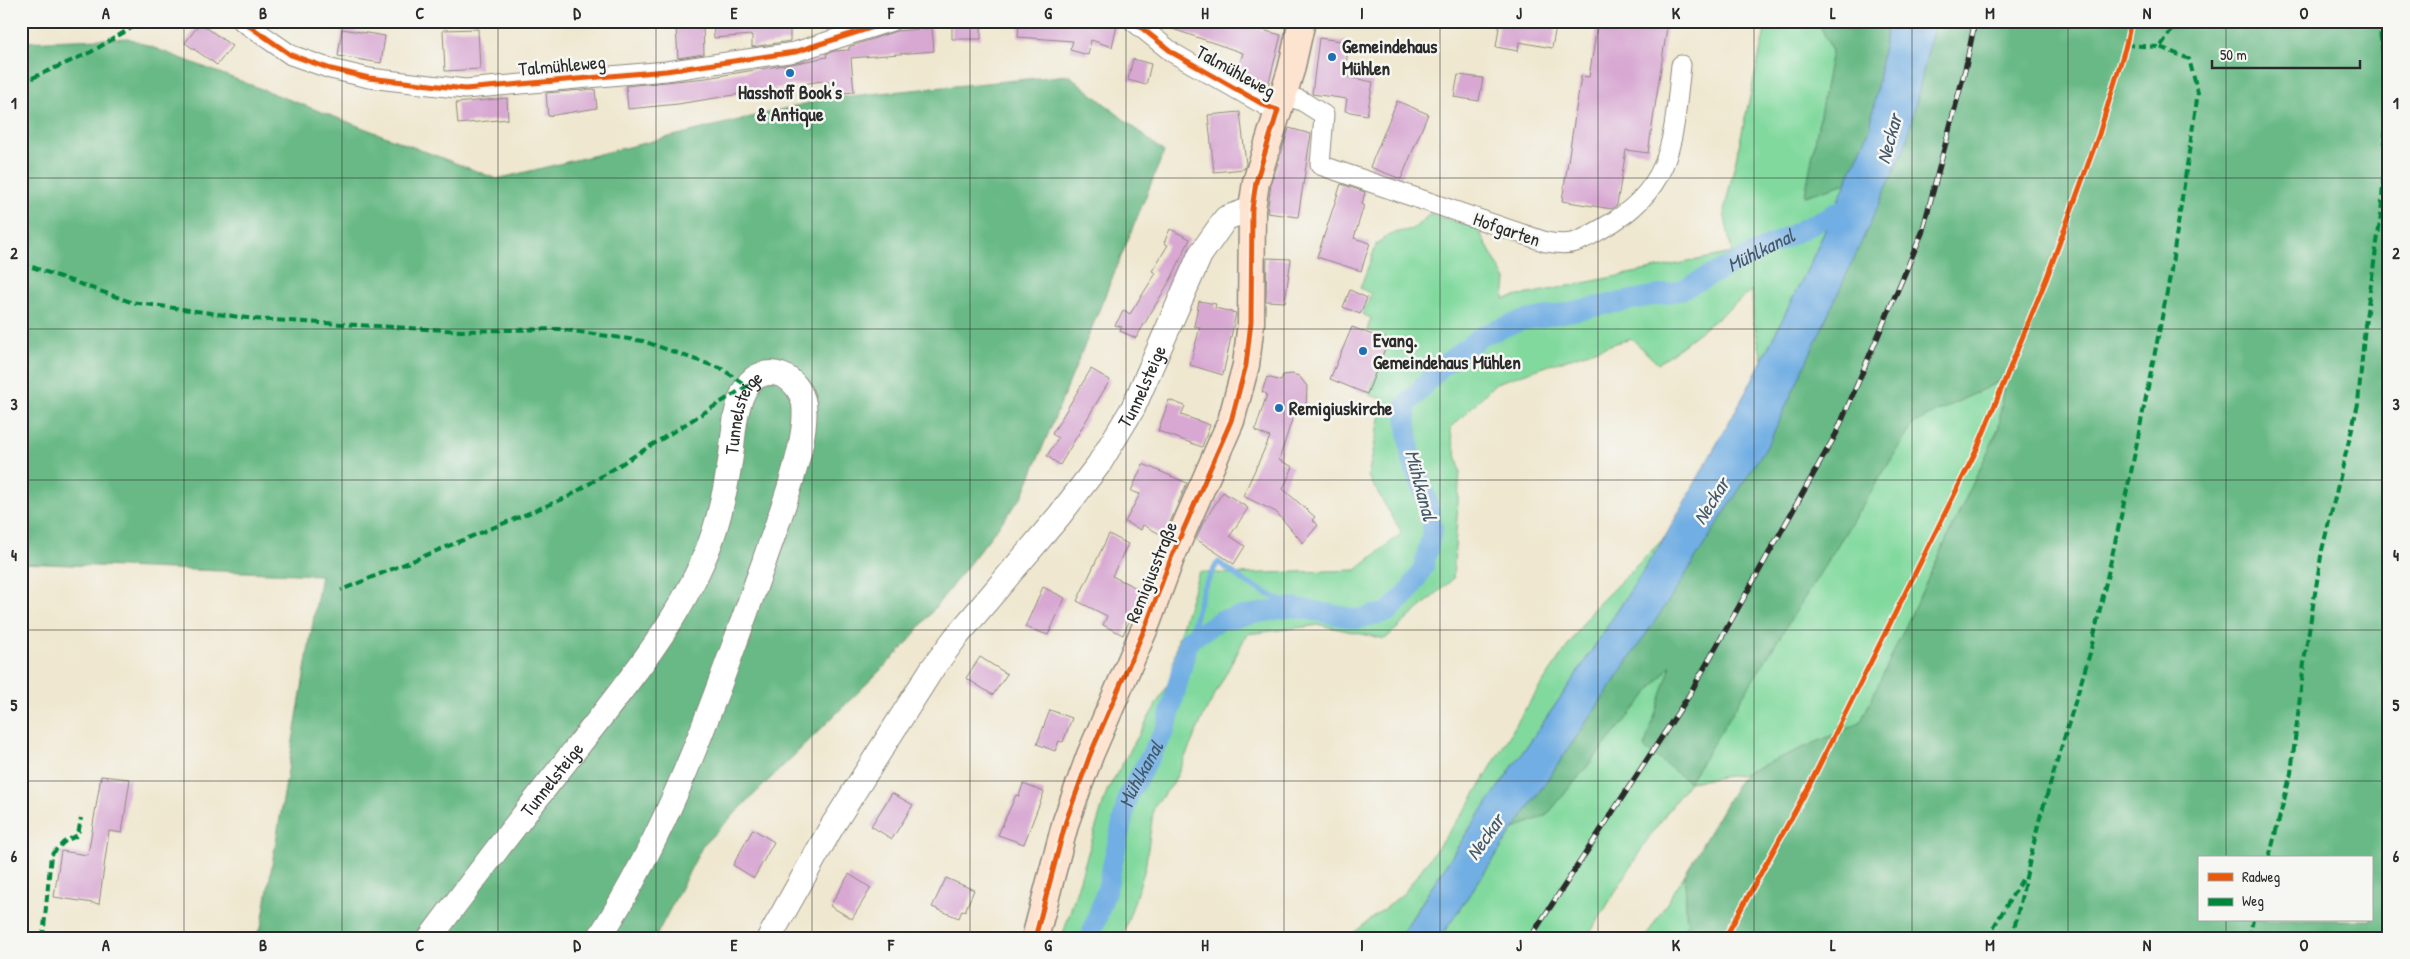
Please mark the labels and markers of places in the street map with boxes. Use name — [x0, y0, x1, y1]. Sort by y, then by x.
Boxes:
place label: Gemeindehaus Mühlen — [1342, 33, 1438, 81]
marker: Gemeindehaus Mühlen — [1326, 51, 1338, 63]
marker: Hasshoff Book's & Antique — [784, 67, 796, 79]
place label: Hasshoff Book's & Antique — [738, 79, 843, 128]
place label: Evang. Gemeindehaus Mühlen — [1373, 327, 1521, 375]
marker: Evang. Gemeindehaus Mühlen — [1357, 345, 1369, 357]
place label: Remigiuskirche — [1289, 395, 1393, 422]
marker: Remigiuskirche — [1273, 402, 1285, 414]

